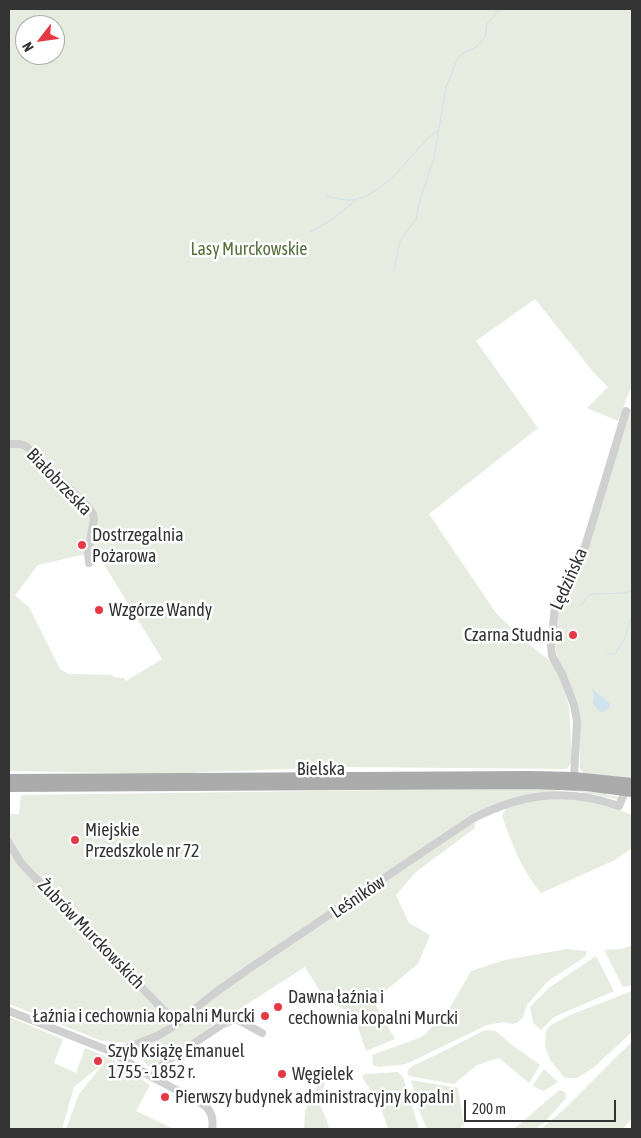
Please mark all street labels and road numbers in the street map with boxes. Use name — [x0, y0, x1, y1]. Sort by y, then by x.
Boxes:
street label: Białobrzeska — [22, 444, 96, 520]
street label: Lędzińska — [546, 545, 592, 613]
street label: Bielska — [297, 758, 345, 780]
street label: Leśników — [327, 871, 389, 923]
street label: Żubrów Murckowskich — [33, 874, 149, 994]

